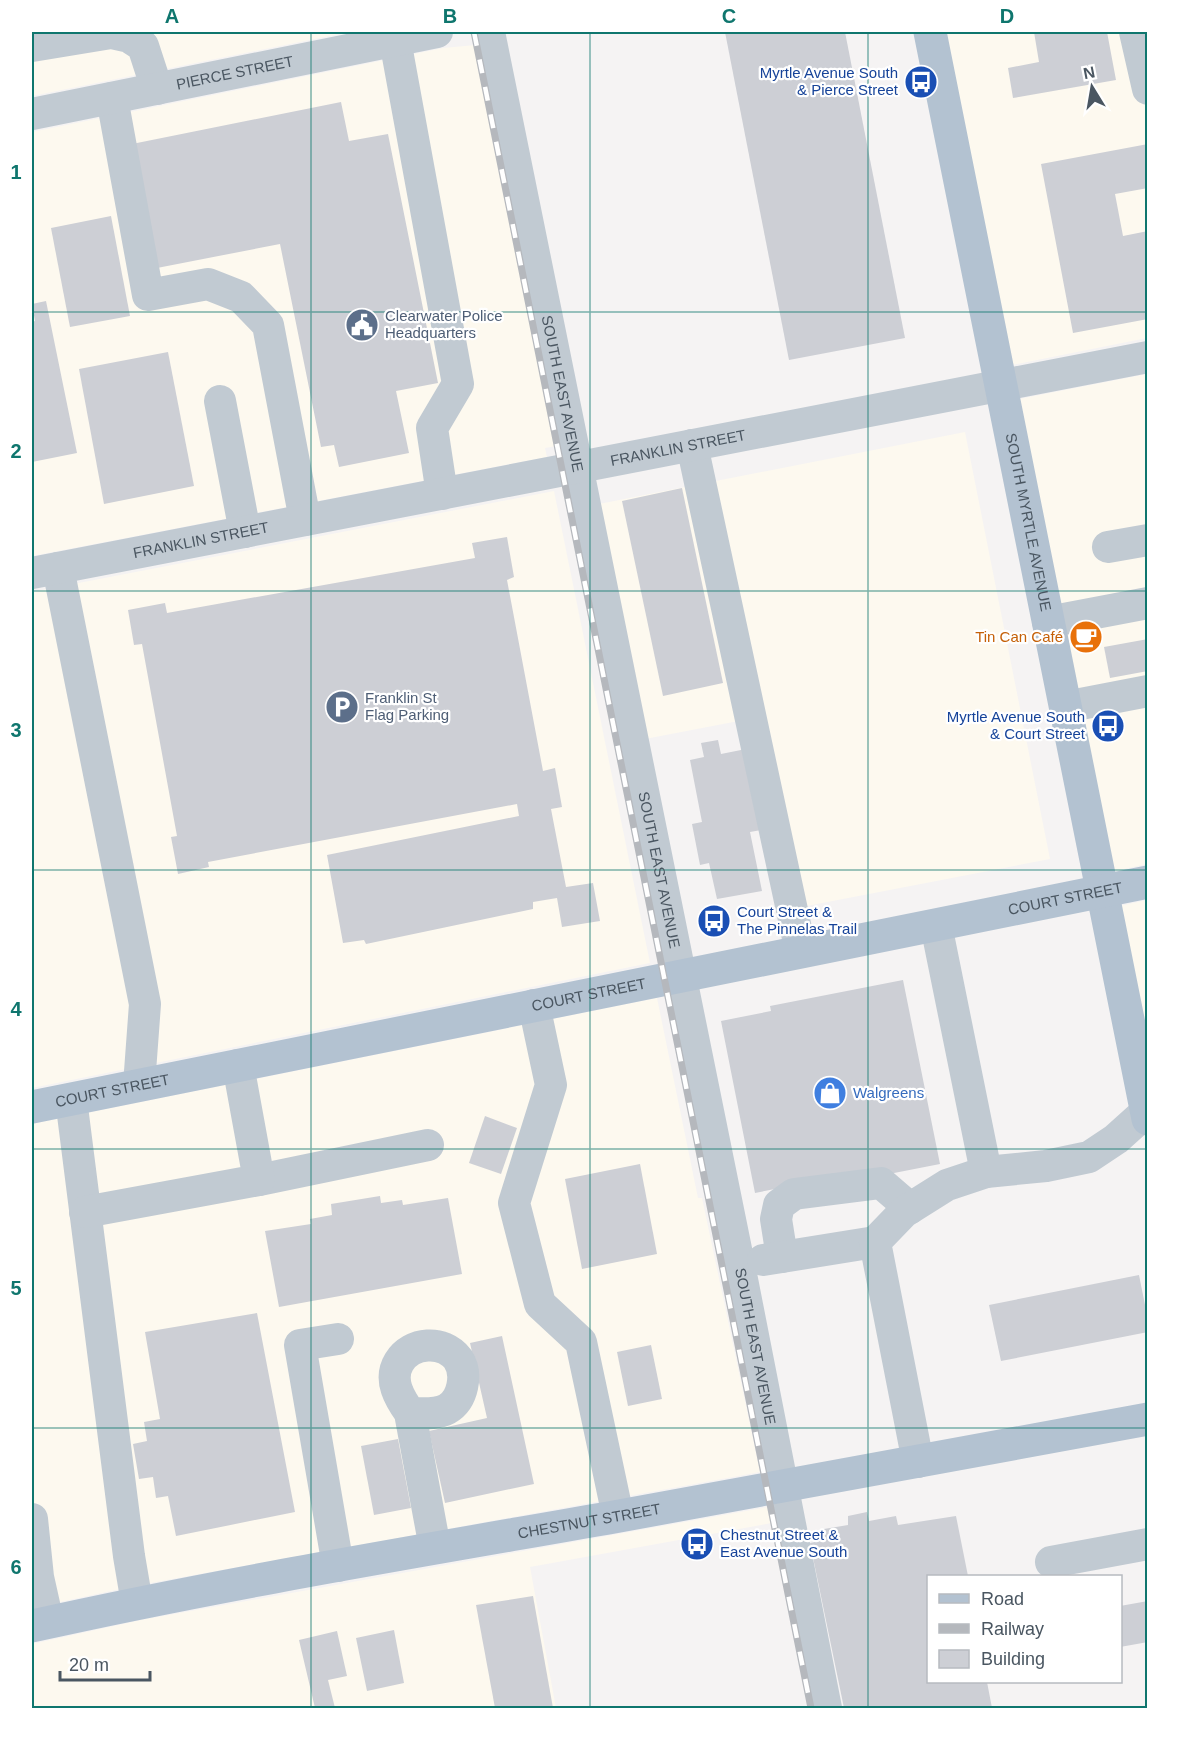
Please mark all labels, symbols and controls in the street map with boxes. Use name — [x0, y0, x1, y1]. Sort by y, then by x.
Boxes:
text: A — [165, 5, 179, 27]
text: B — [443, 5, 457, 27]
text: C — [722, 5, 736, 27]
text: D — [1000, 5, 1014, 27]
street label: PIERCE STREET — [175, 52, 295, 93]
north arrow — [1062, 57, 1122, 117]
text: N — [1082, 63, 1097, 82]
place label: Myrtle Avenue South & Pierce Street — [760, 64, 899, 98]
bus stop icon: Myrtle Avenue South & Pierce Street — [903, 64, 939, 100]
text: 1 — [10, 161, 22, 183]
public building icon: Clearwater Police Headquarters — [344, 307, 380, 343]
place label: Clearwater Police Headquarters — [385, 307, 503, 341]
street label: SOUTH EAST AVENUE — [539, 314, 587, 473]
street label: FRANKLIN STREET — [609, 426, 747, 469]
street label: SOUTH MYRTLE AVENUE — [1003, 432, 1055, 613]
text: 2 — [10, 440, 22, 462]
street label: FRANKLIN STREET — [132, 518, 270, 561]
cafe icon: Tin Can Café — [1068, 619, 1104, 655]
place label: Tin Can Café — [975, 628, 1063, 645]
parking icon: Franklin St Flag Parking — [324, 689, 360, 725]
place label: Franklin St Flag Parking — [365, 689, 449, 723]
place label: Myrtle Avenue South & Court Street — [947, 708, 1086, 742]
bus stop icon: Myrtle Avenue South & Court Street — [1090, 708, 1126, 744]
text: 3 — [10, 719, 22, 741]
street label: SOUTH EAST AVENUE — [635, 790, 684, 950]
street label: COURT STREET — [1006, 878, 1124, 918]
bus stop icon: Court Street & The Pinnelas Trail — [696, 903, 732, 939]
place label: Court Street & The Pinnelas Trail — [737, 903, 857, 937]
street label: COURT STREET — [530, 974, 647, 1014]
text: 4 — [10, 998, 22, 1020]
street label: COURT STREET — [54, 1070, 171, 1110]
shop icon: Walgreens — [812, 1075, 848, 1111]
place label: Walgreens — [853, 1084, 924, 1101]
street label: SOUTH EAST AVENUE — [732, 1266, 779, 1426]
text: 5 — [10, 1277, 22, 1299]
street label: CHESTNUT STREET — [516, 1500, 662, 1542]
bus stop icon: Chestnut Street & East Avenue South — [679, 1526, 715, 1562]
place label: Chestnut Street & East Avenue South — [720, 1526, 847, 1560]
text: 6 — [10, 1556, 22, 1578]
legend — [927, 1575, 1122, 1683]
text: Road — [981, 1589, 1024, 1609]
text: Railway — [981, 1619, 1044, 1639]
scale bar — [60, 1644, 150, 1682]
text: Building — [981, 1649, 1045, 1669]
text: 20 m — [69, 1655, 109, 1675]

